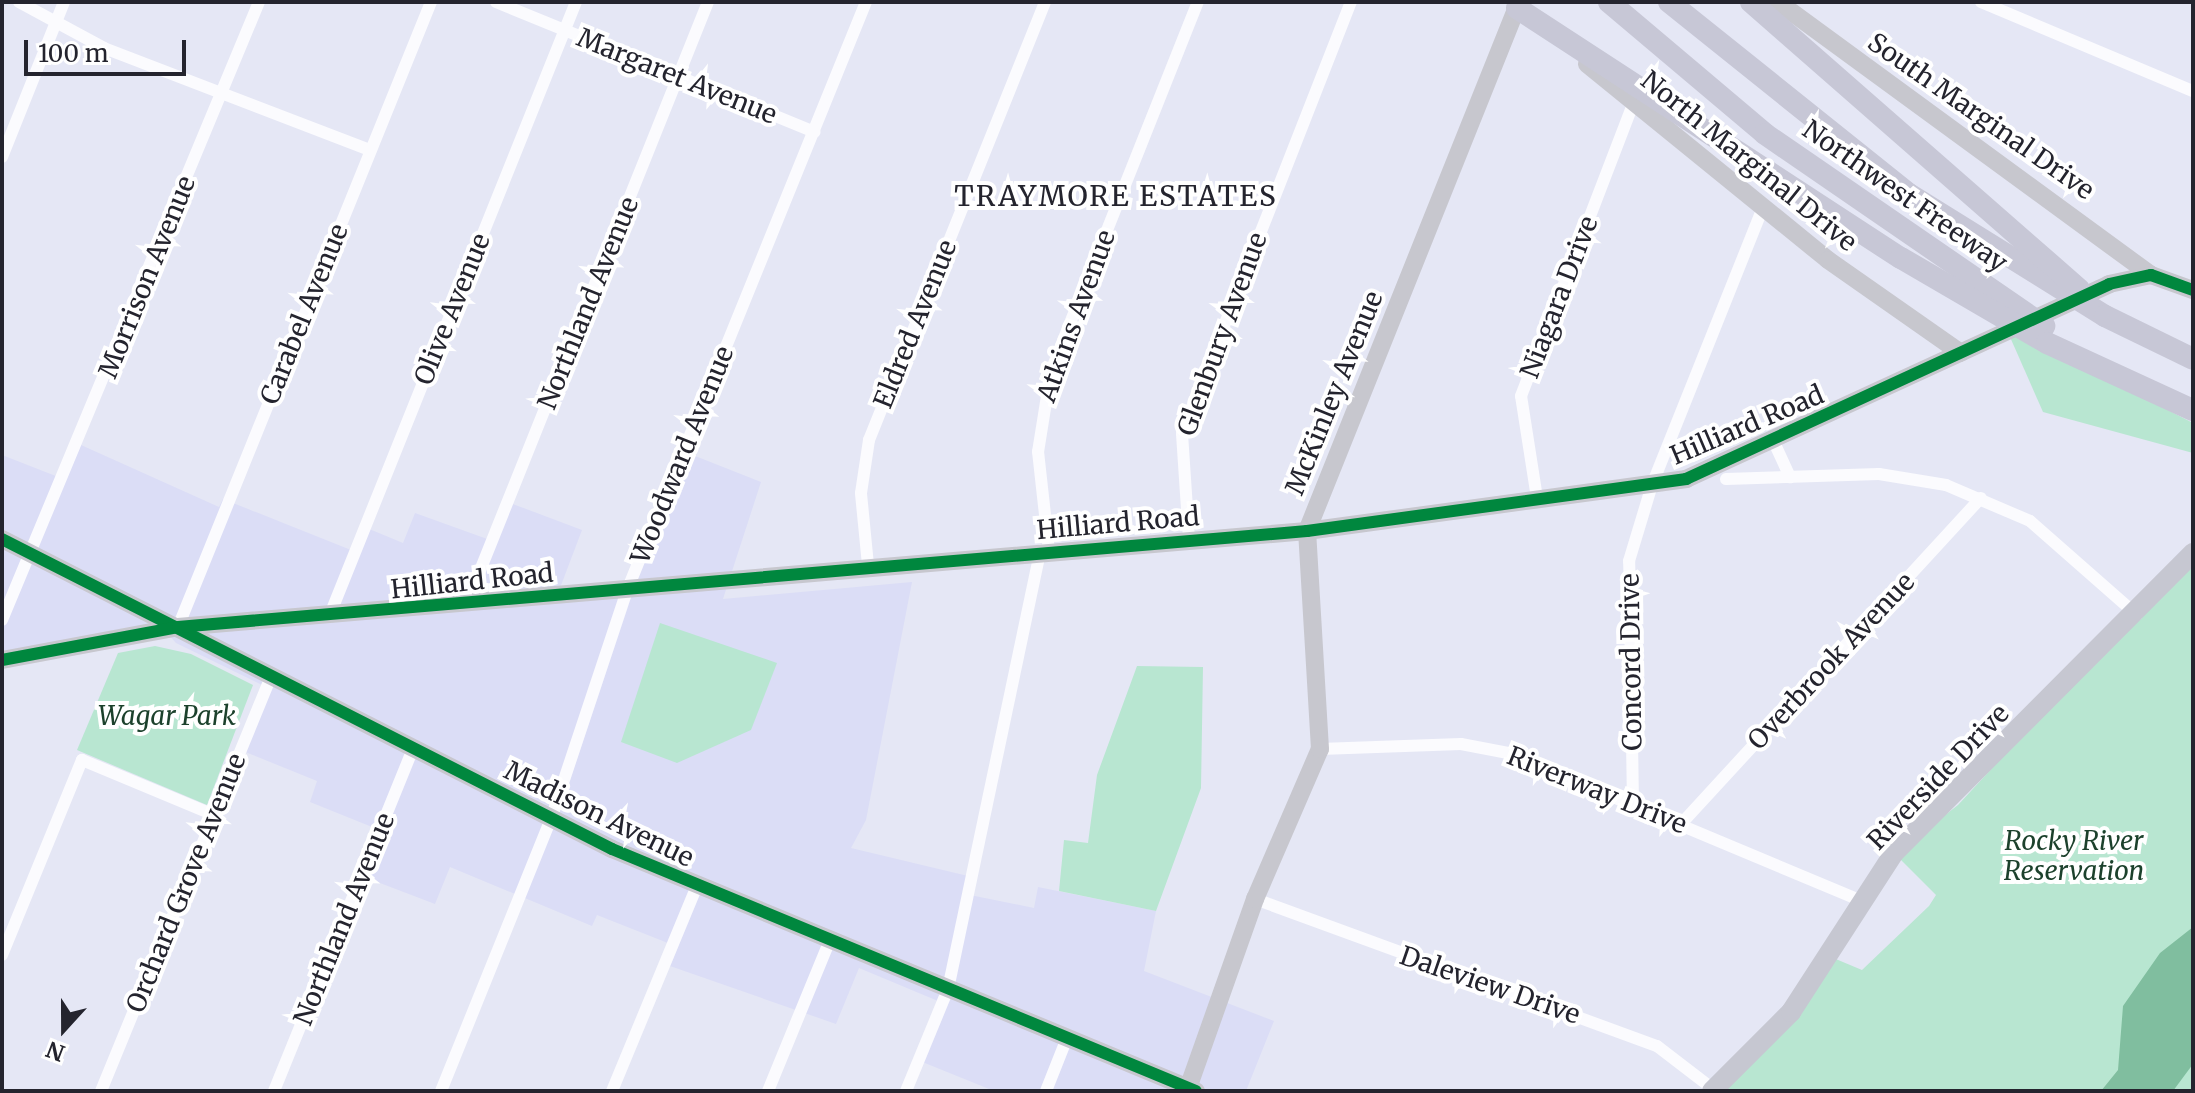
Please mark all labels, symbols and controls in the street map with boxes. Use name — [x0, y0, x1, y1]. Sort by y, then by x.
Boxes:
street label: Margaret Avenue — [573, 22, 781, 130]
scale bar — [28, 24, 190, 74]
street label: South Marginal Drive — [1862, 26, 2100, 206]
text: 100 m — [38, 38, 108, 69]
street label: North Marginal Drive — [1635, 64, 1863, 258]
street label: Northwest Freeway — [1797, 114, 2013, 278]
street label: Morrison Avenue — [92, 171, 202, 383]
district label: TRAYMORE ESTATES — [954, 179, 1278, 213]
street label: Northland Avenue — [531, 192, 645, 414]
street label: Niagara Drive — [1514, 212, 1604, 382]
street label: Carabel Avenue — [254, 219, 354, 409]
street label: Atkins Avenue — [1030, 226, 1122, 406]
street label: Glenbury Avenue — [1171, 228, 1273, 440]
street label: Olive Avenue — [408, 229, 496, 389]
street label: Eldred Avenue — [867, 235, 963, 413]
street label: McKinley Avenue — [1279, 287, 1389, 499]
street label: Woodward Avenue — [624, 342, 740, 568]
street label: Hilliard Road — [1666, 379, 1828, 471]
street label: Hilliard Road — [1035, 500, 1201, 546]
street label: Hilliard Road — [389, 557, 555, 605]
street label: Overbrook Avenue — [1741, 566, 1921, 756]
street label: Concord Drive — [1614, 573, 1648, 751]
street label: Riverside Drive — [1861, 698, 2015, 856]
park label: Wagar Park — [98, 700, 236, 732]
street label: Riverway Drive — [1503, 740, 1691, 840]
street label: Orchard Grove Avenue — [120, 749, 252, 1017]
street label: Madison Avenue — [499, 755, 699, 873]
street label: Northland Avenue — [287, 808, 401, 1030]
park label: Rocky River Reservation — [2004, 825, 2144, 886]
street label: Daleview Drive — [1396, 940, 1584, 1030]
north arrow — [24, 989, 104, 1069]
text: N — [42, 1035, 69, 1068]

